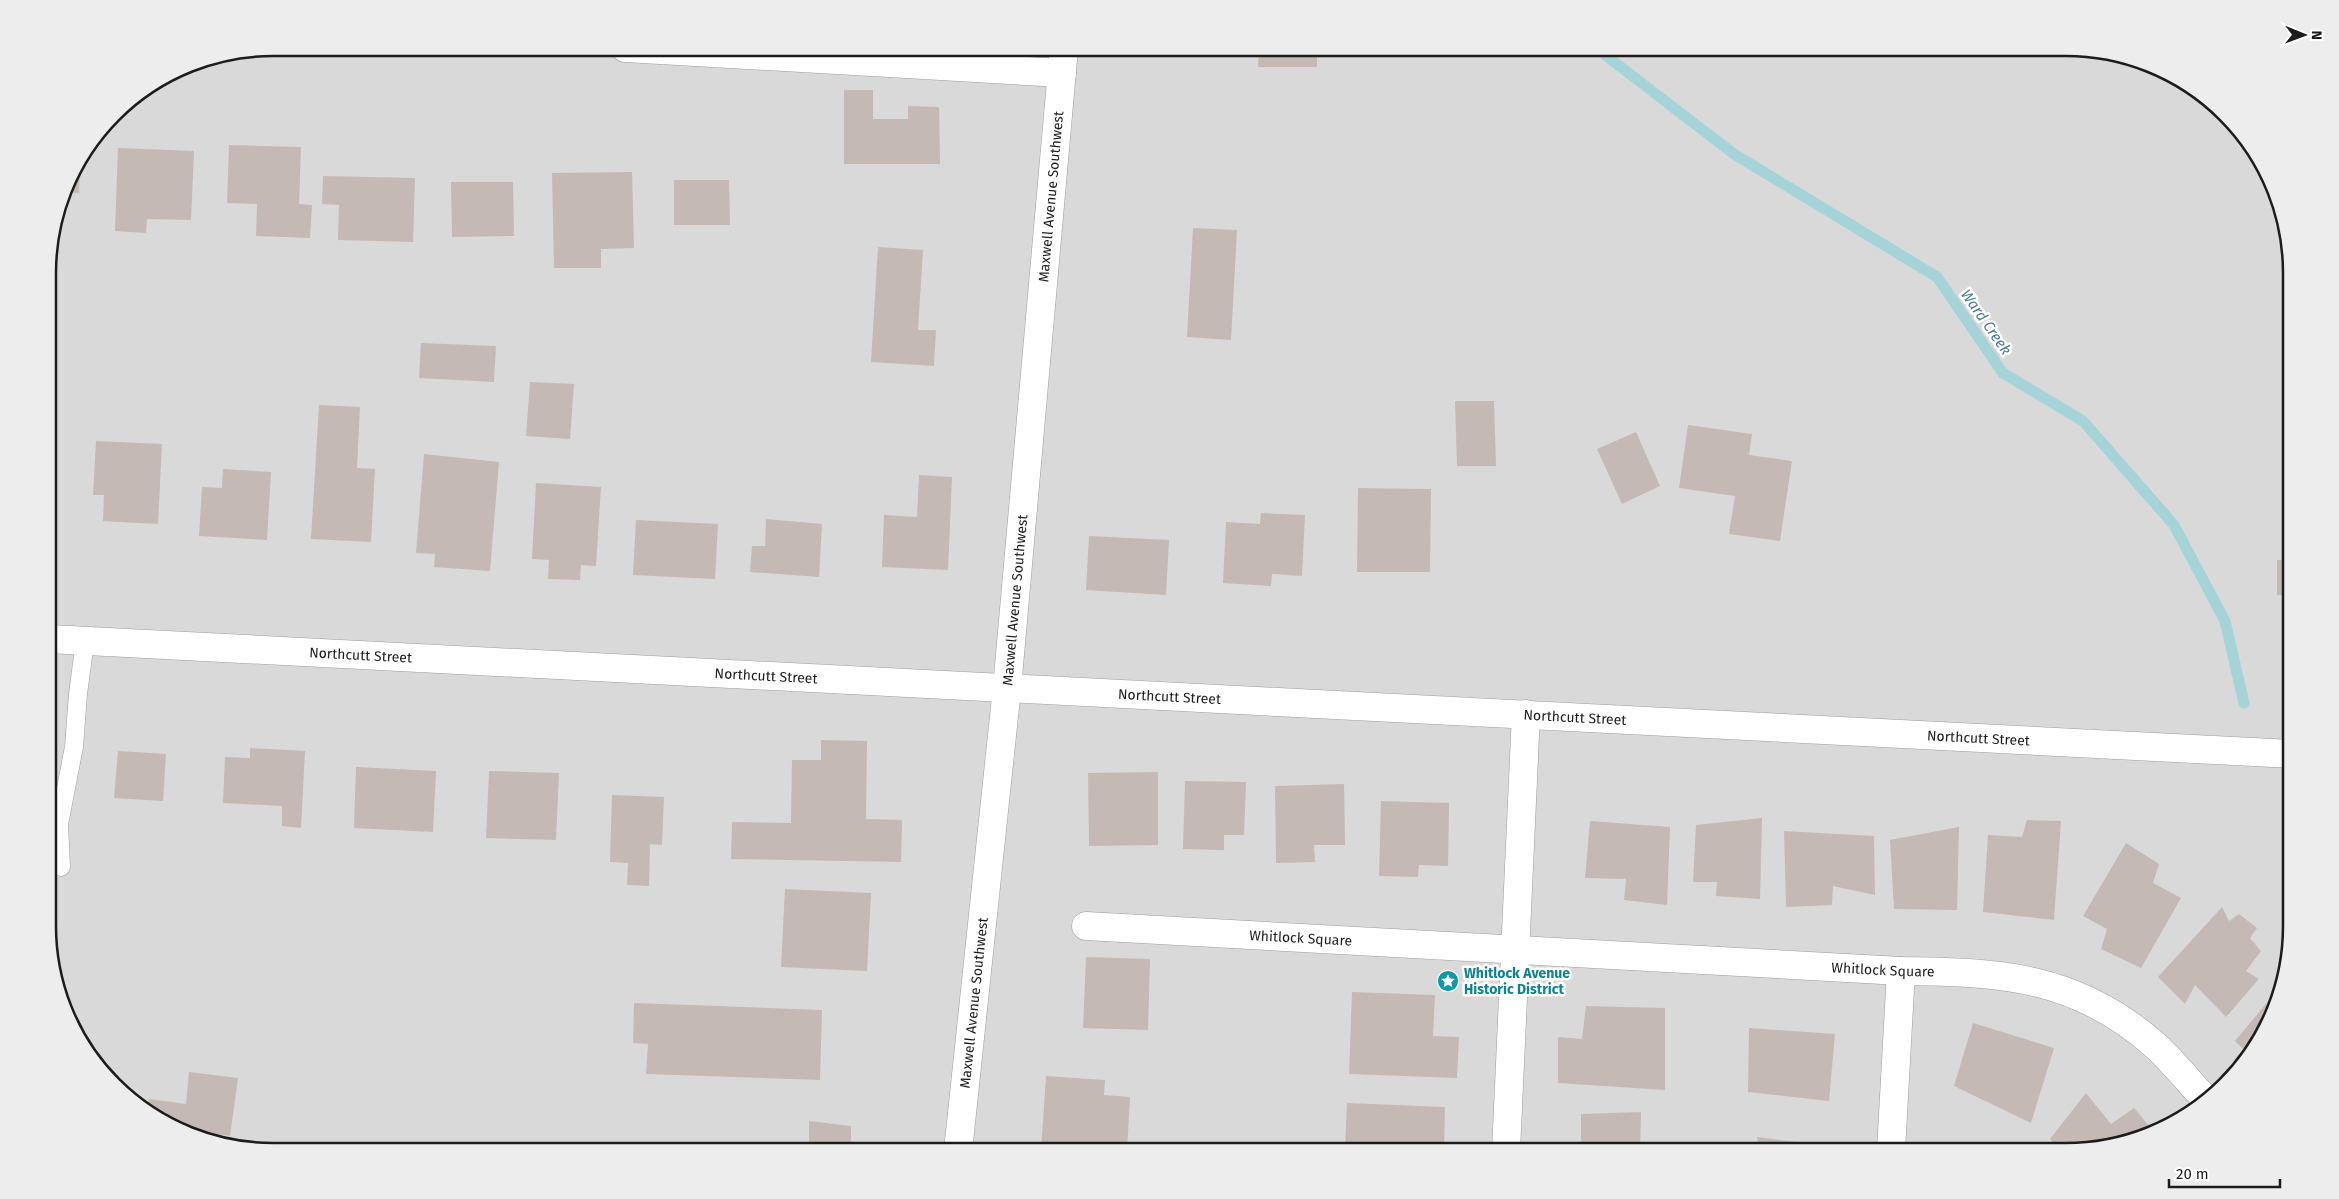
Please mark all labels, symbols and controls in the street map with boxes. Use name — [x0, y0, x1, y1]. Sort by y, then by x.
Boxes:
north arrow — [2279, 10, 2329, 60]
text: N — [2308, 30, 2325, 40]
street label: Maxwell Avenue Southwest — [1035, 109, 1067, 283]
water label: Ward Creek — [1957, 286, 2015, 358]
street label: Maxwell Avenue Southwest — [999, 513, 1032, 686]
street label: Northcutt Street — [309, 644, 413, 667]
street label: Northcutt Street — [714, 665, 819, 687]
street label: Northcutt Street — [1118, 686, 1222, 708]
street label: Northcutt Street — [1523, 707, 1628, 729]
street label: Northcutt Street — [1927, 727, 2031, 750]
street label: Maxwell Avenue Southwest — [957, 916, 992, 1089]
street label: Whitlock Square — [1249, 927, 1352, 950]
street label: Whitlock Square — [1831, 959, 1935, 981]
place label: Whitlock Avenue Historic District — [1464, 965, 1570, 998]
place icon: Whitlock Avenue Historic District — [1436, 969, 1460, 993]
scale bar — [2169, 1156, 2280, 1188]
text: 20 m — [2176, 1165, 2209, 1183]

